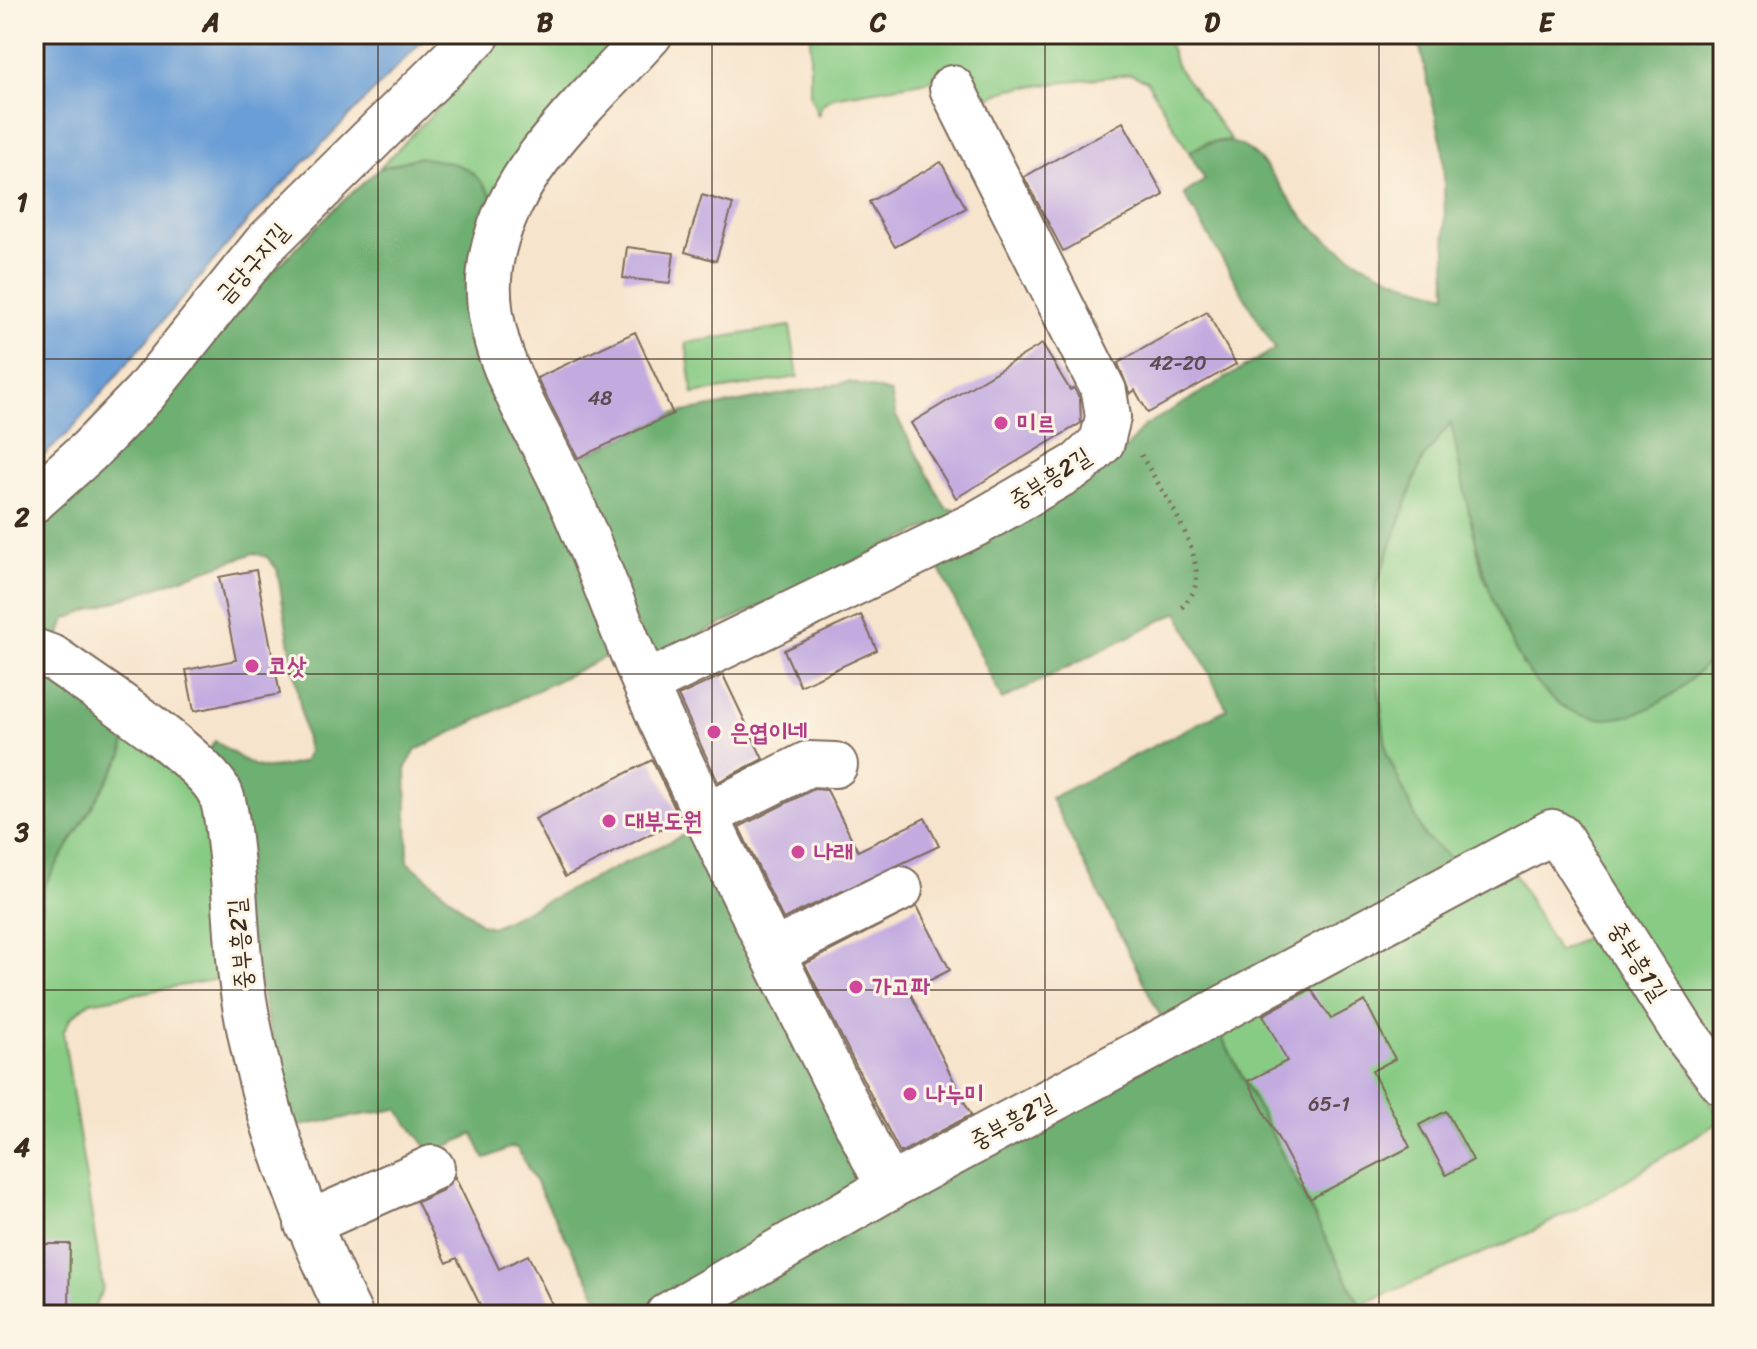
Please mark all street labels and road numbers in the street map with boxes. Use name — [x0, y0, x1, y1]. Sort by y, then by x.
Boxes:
street label: 금당구지길 — [204, 213, 300, 313]
street label: 중부흥2길 — [1000, 436, 1100, 520]
street label: 중부흥2길 — [215, 897, 265, 991]
street label: 중부흥1길 — [1597, 913, 1679, 1009]
street label: 중부흥2길 — [962, 1081, 1062, 1161]

